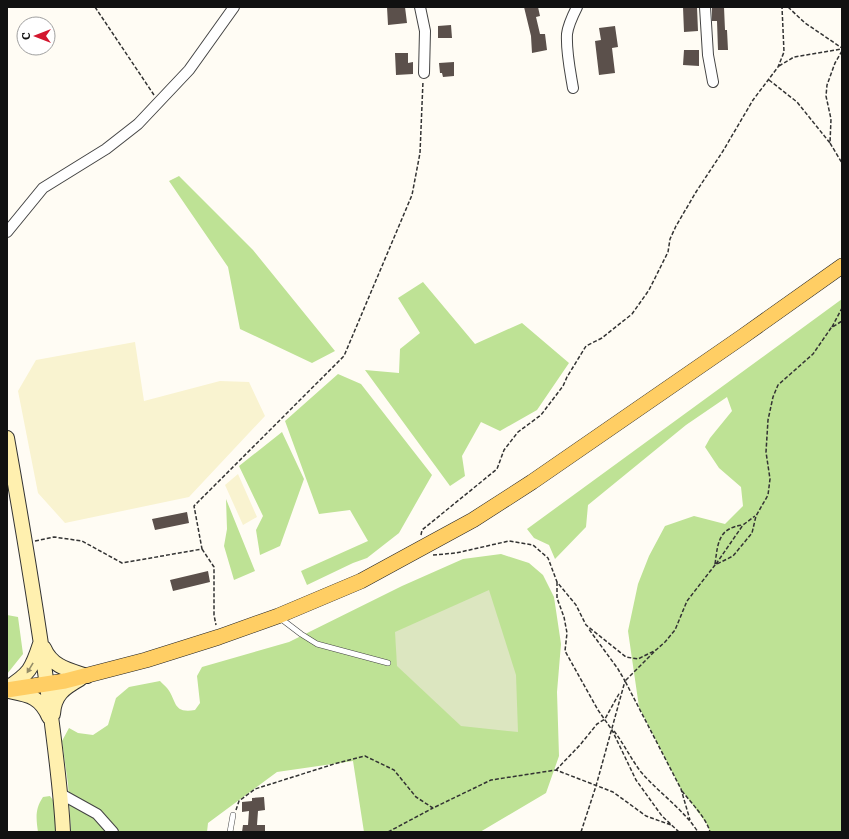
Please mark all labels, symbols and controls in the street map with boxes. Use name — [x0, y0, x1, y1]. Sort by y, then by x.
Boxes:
north arrow — [16, 16, 56, 56]
text: С — [17, 32, 33, 40]
one-way arrow — [26, 663, 34, 673]

